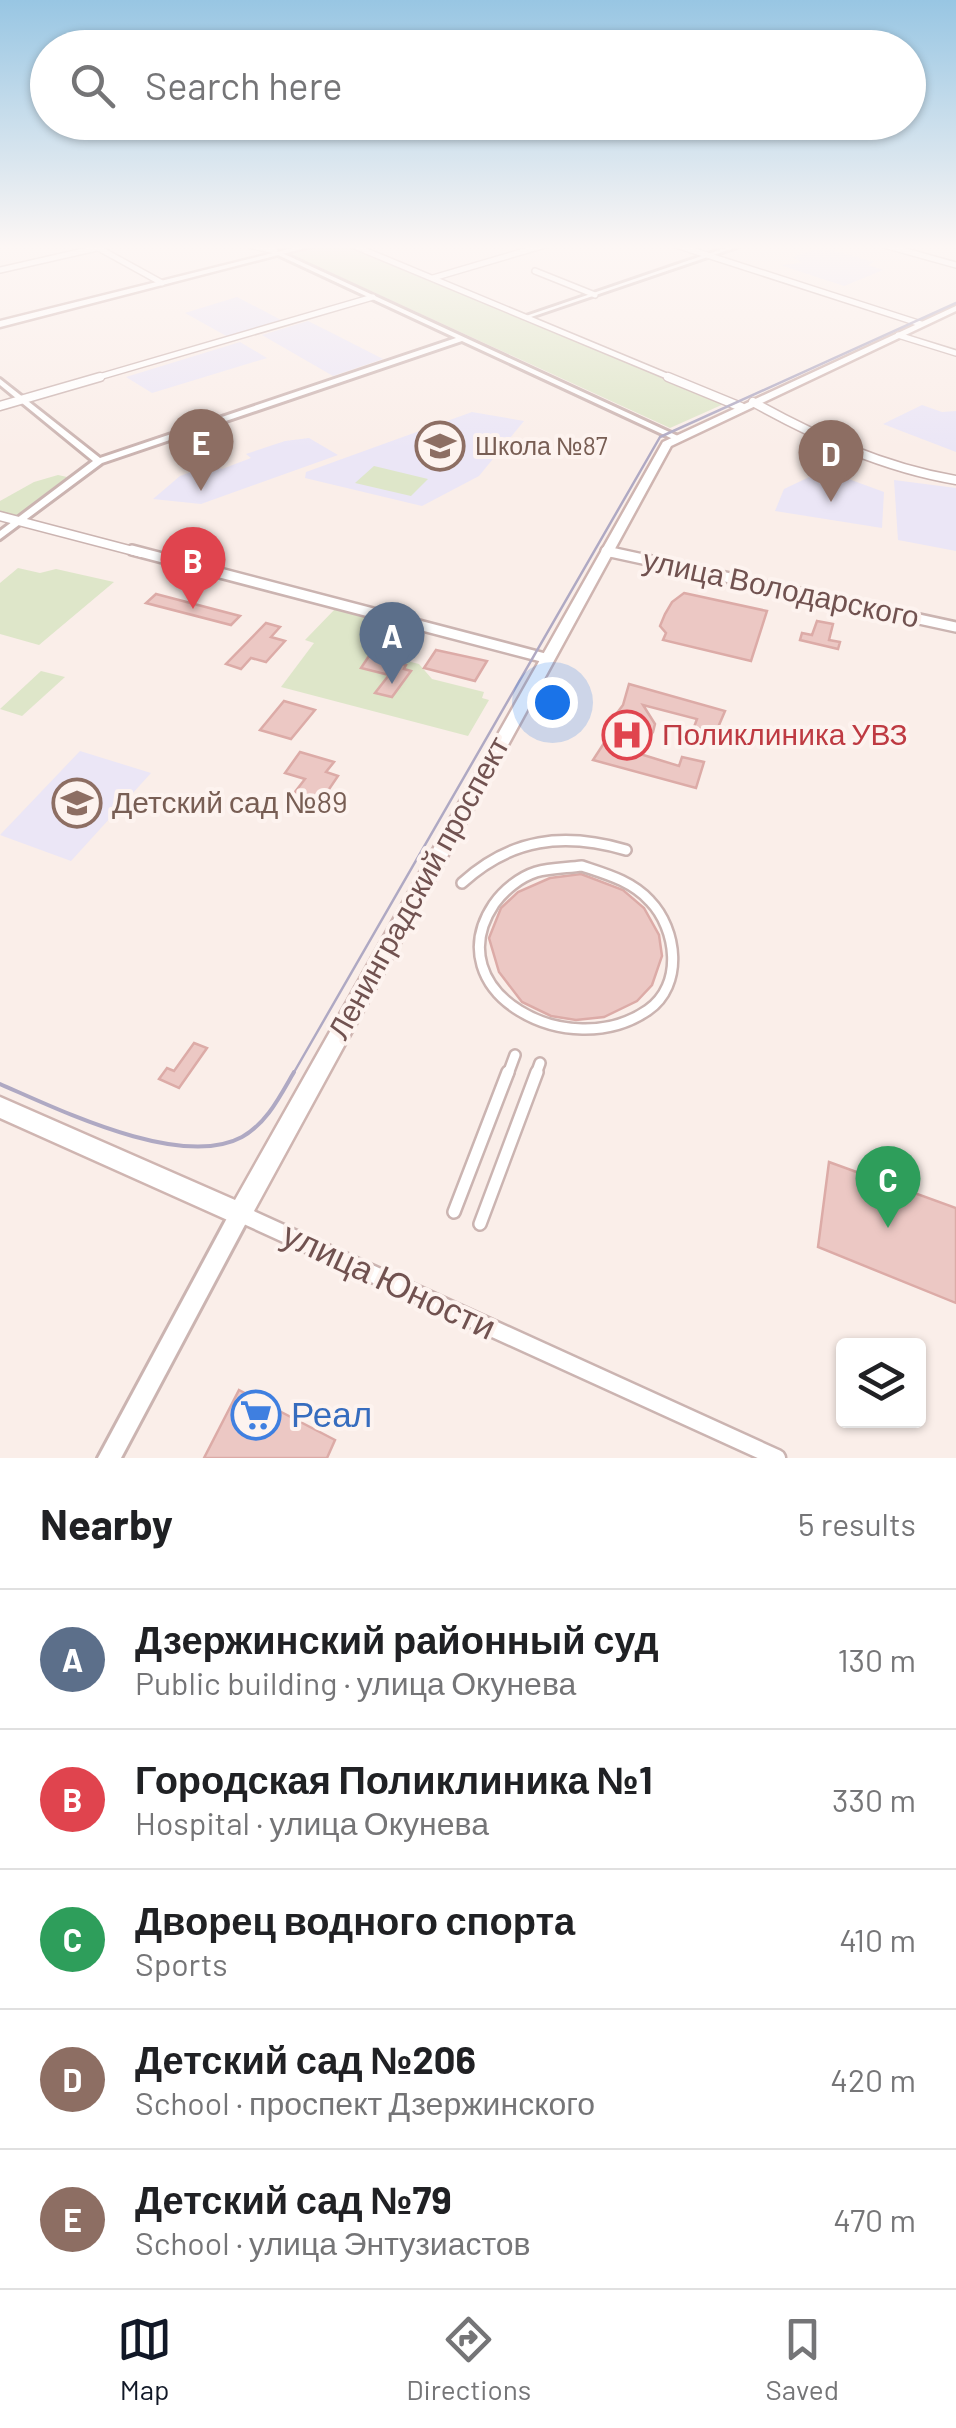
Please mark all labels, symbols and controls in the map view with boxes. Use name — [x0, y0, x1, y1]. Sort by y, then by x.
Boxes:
search box — [30, 30, 926, 140]
icon: search — [65, 58, 120, 113]
text: Search here — [145, 62, 343, 108]
pin: E — [168, 408, 234, 491]
school or university icon: Школа №87 — [414, 420, 466, 472]
pin: D — [798, 420, 864, 502]
place label: Школа №87 — [475, 430, 608, 460]
pin: B — [160, 526, 226, 609]
street label: улица Володарского — [640, 540, 923, 634]
pin: A — [360, 602, 424, 684]
your location — [527, 677, 578, 728]
hospital icon: Поликлиника УВЗ — [601, 709, 653, 761]
place label: Поликлиника УВЗ — [662, 715, 908, 751]
street label: Ленинградский проспект — [319, 729, 516, 1045]
school or university icon: Детский сад №89 — [51, 777, 103, 829]
place label: Детский сад №89 — [112, 783, 348, 819]
pin: C — [856, 1146, 920, 1228]
street label: улица Юности — [277, 1211, 503, 1347]
map controls — [836, 1338, 926, 1428]
button: layers — [836, 1338, 926, 1428]
supermarket icon: Реал — [230, 1389, 282, 1441]
place label: Реал — [291, 1392, 372, 1434]
text: Nearby — [40, 1498, 173, 1548]
text: 5 results — [798, 1504, 916, 1542]
text: Дзержинский районный суд — [135, 1616, 659, 1662]
text: A — [62, 1640, 83, 1678]
text: 130 m — [837, 1640, 916, 1678]
text: Public building · улица Окунева — [135, 1663, 576, 1701]
text: Городская Поликлиника №1 — [135, 1756, 652, 1802]
text: B — [63, 1780, 82, 1818]
text: 330 m — [832, 1780, 916, 1818]
text: Hospital · улица Окунева — [135, 1803, 489, 1841]
text: Дворец водного спорта — [135, 1897, 575, 1943]
text: C — [63, 1920, 82, 1958]
text: 410 m — [839, 1920, 916, 1958]
text: Sports — [135, 1944, 228, 1982]
text: Детский сад №206 — [135, 2036, 476, 2082]
text: D — [63, 2060, 82, 2098]
text: 420 m — [830, 2060, 916, 2098]
text: School · проспект Дзержинского — [135, 2083, 595, 2121]
text: Детский сад №79 — [135, 2176, 452, 2222]
text: E — [63, 2200, 82, 2238]
text: 470 m — [833, 2200, 916, 2238]
text: School · улица Энтузиастов — [135, 2223, 531, 2261]
tab: Map — [117, 2312, 172, 2406]
tab: Directions — [406, 2312, 531, 2406]
tab: Saved — [765, 2312, 839, 2406]

